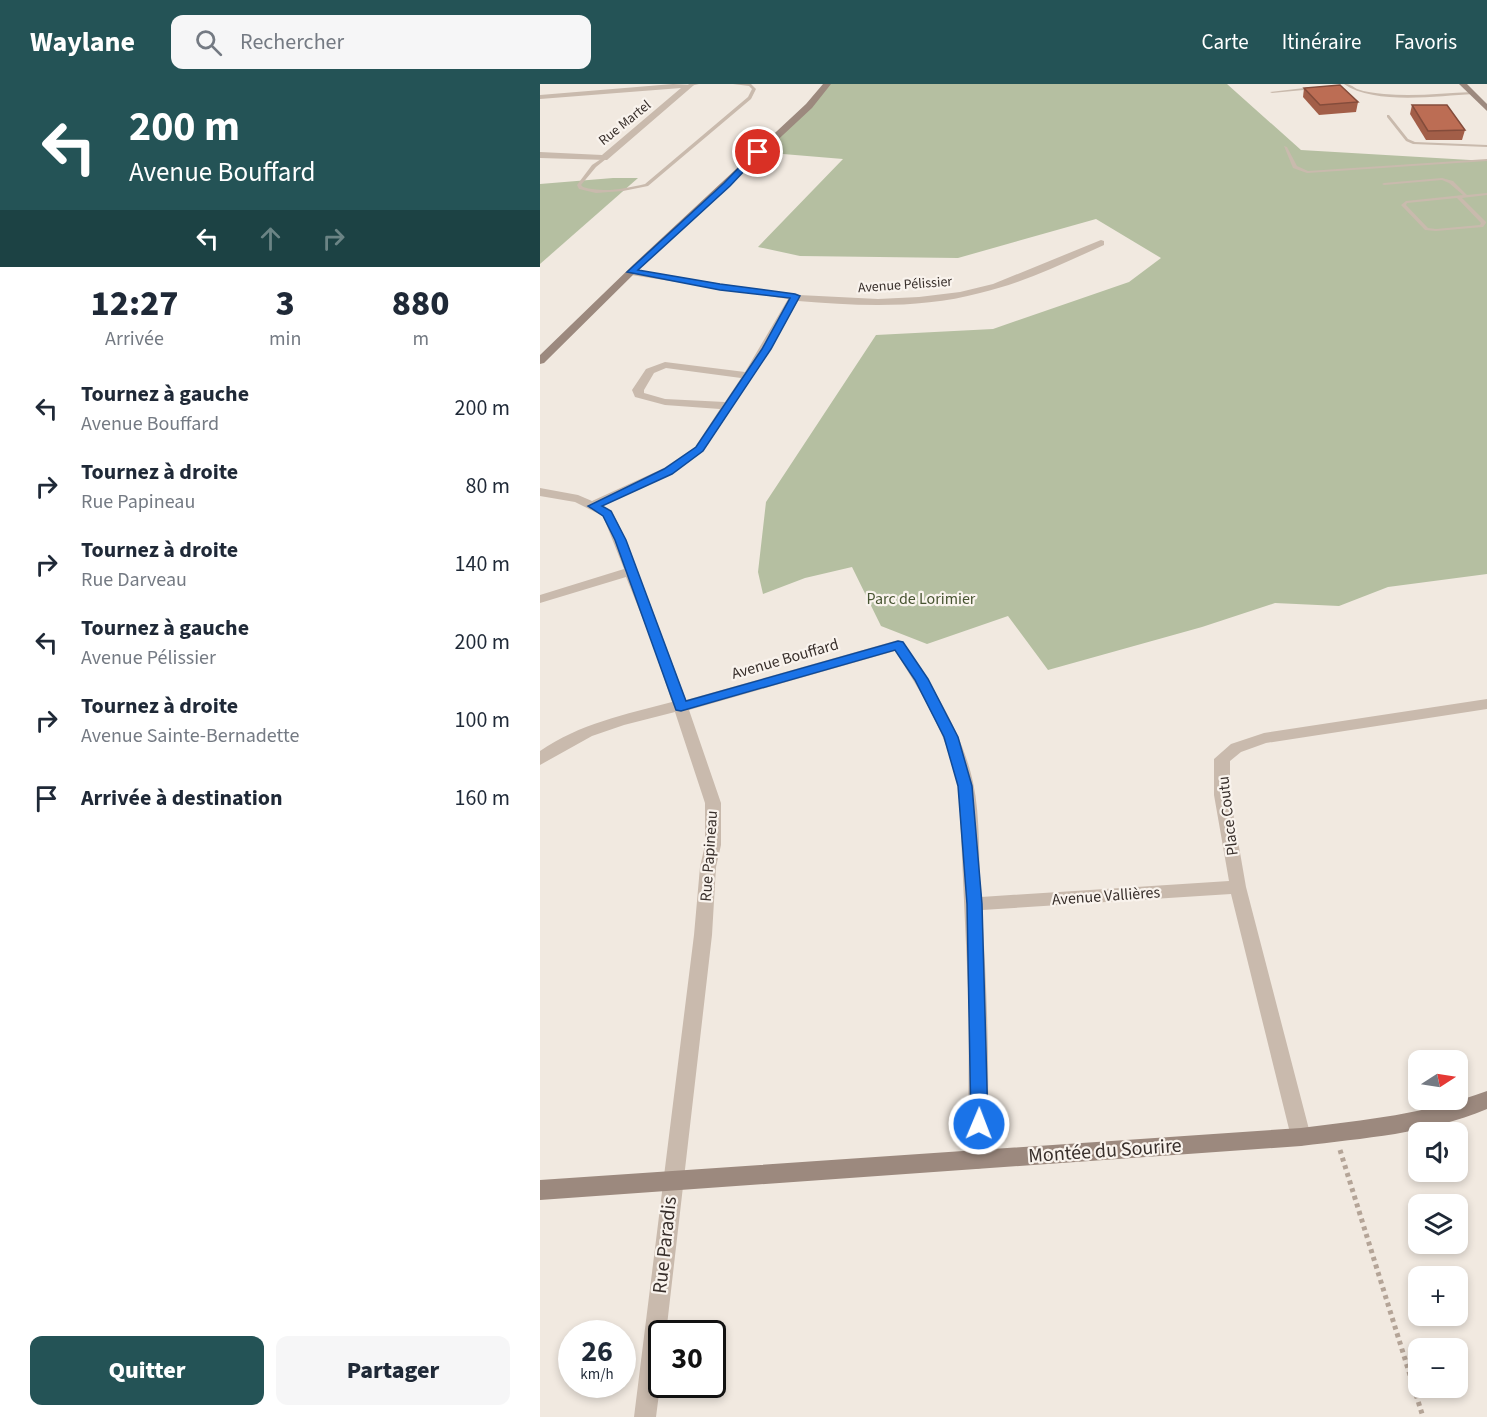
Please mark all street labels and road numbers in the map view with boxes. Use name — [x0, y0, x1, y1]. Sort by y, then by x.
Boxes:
street label: Rue Martel — [594, 95, 656, 150]
street label: Avenue Pélissier — [857, 272, 953, 298]
street label: Avenue Bouffard — [729, 633, 841, 685]
street label: Place Coutu — [1212, 775, 1244, 857]
street label: Rue Papineau — [695, 810, 723, 902]
street label: Avenue Vallières — [1051, 881, 1161, 911]
street label: Montée du Sourire — [1027, 1132, 1183, 1170]
street label: Rue Paradis — [646, 1195, 684, 1295]

